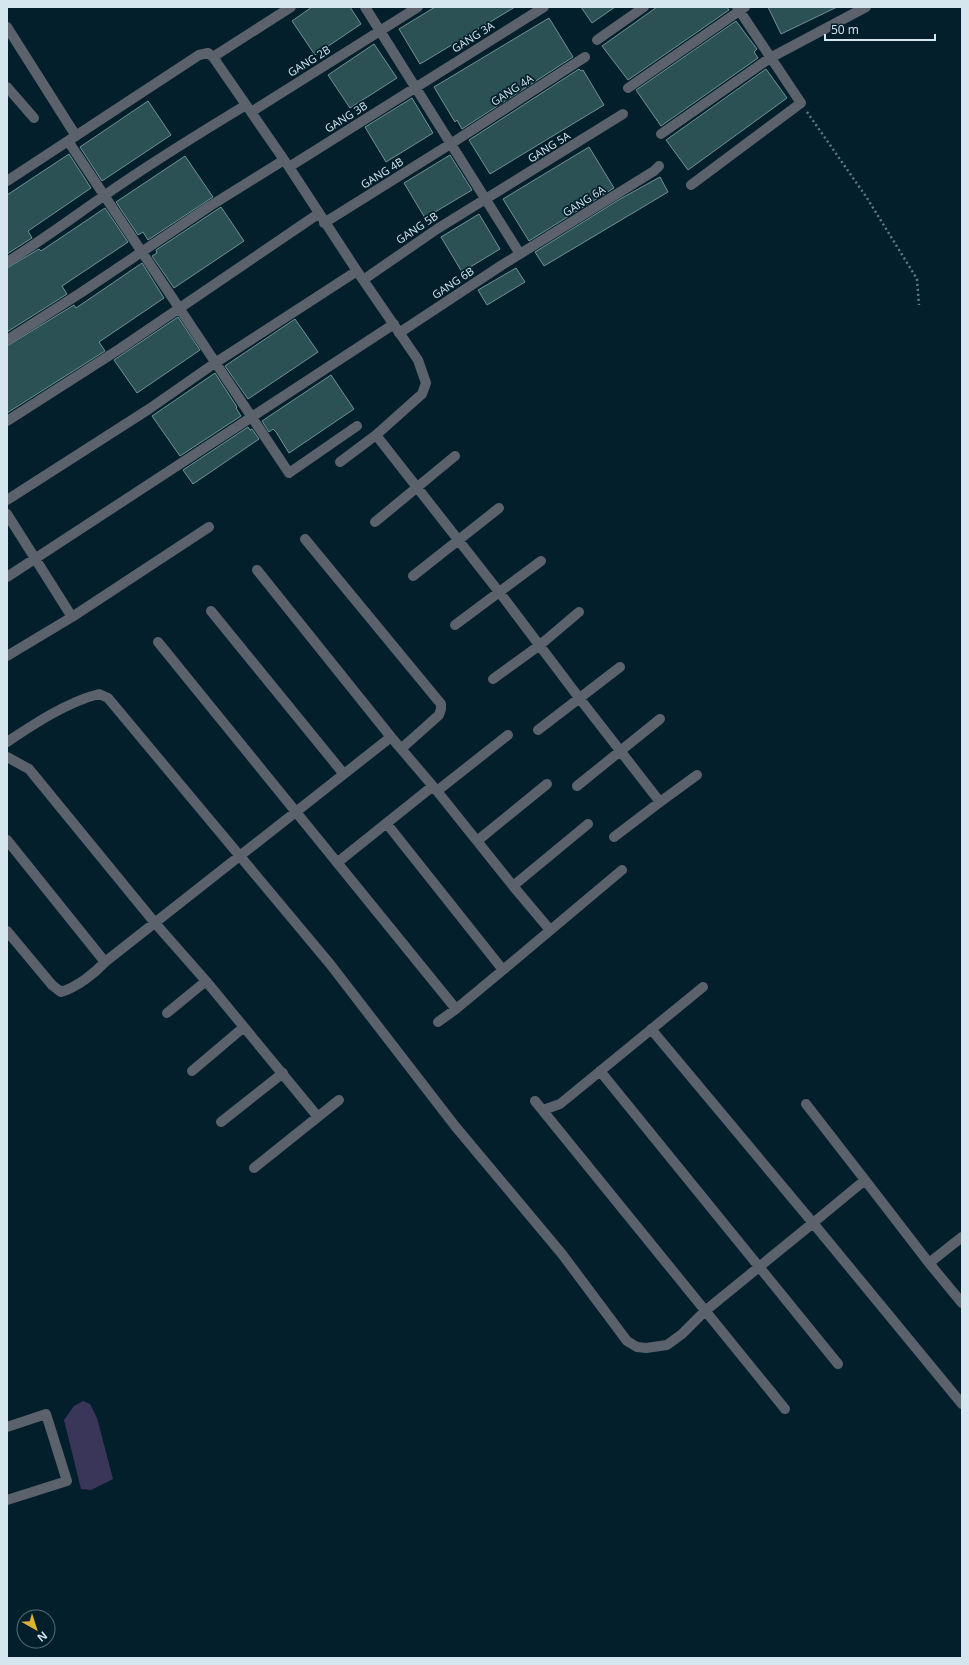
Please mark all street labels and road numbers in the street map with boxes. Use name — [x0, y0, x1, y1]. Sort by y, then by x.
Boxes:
street label: GANG 3A — [449, 18, 497, 55]
street label: GANG 2B — [285, 42, 333, 80]
street label: GANG 4A — [488, 70, 536, 109]
street label: GANG 3B — [322, 98, 370, 136]
street label: GANG 5A — [525, 128, 573, 165]
street label: GANG 4B — [358, 154, 406, 192]
street label: GANG 6A — [560, 182, 608, 219]
street label: GANG 5B — [393, 208, 441, 247]
street label: GANG 6B — [429, 263, 477, 302]

